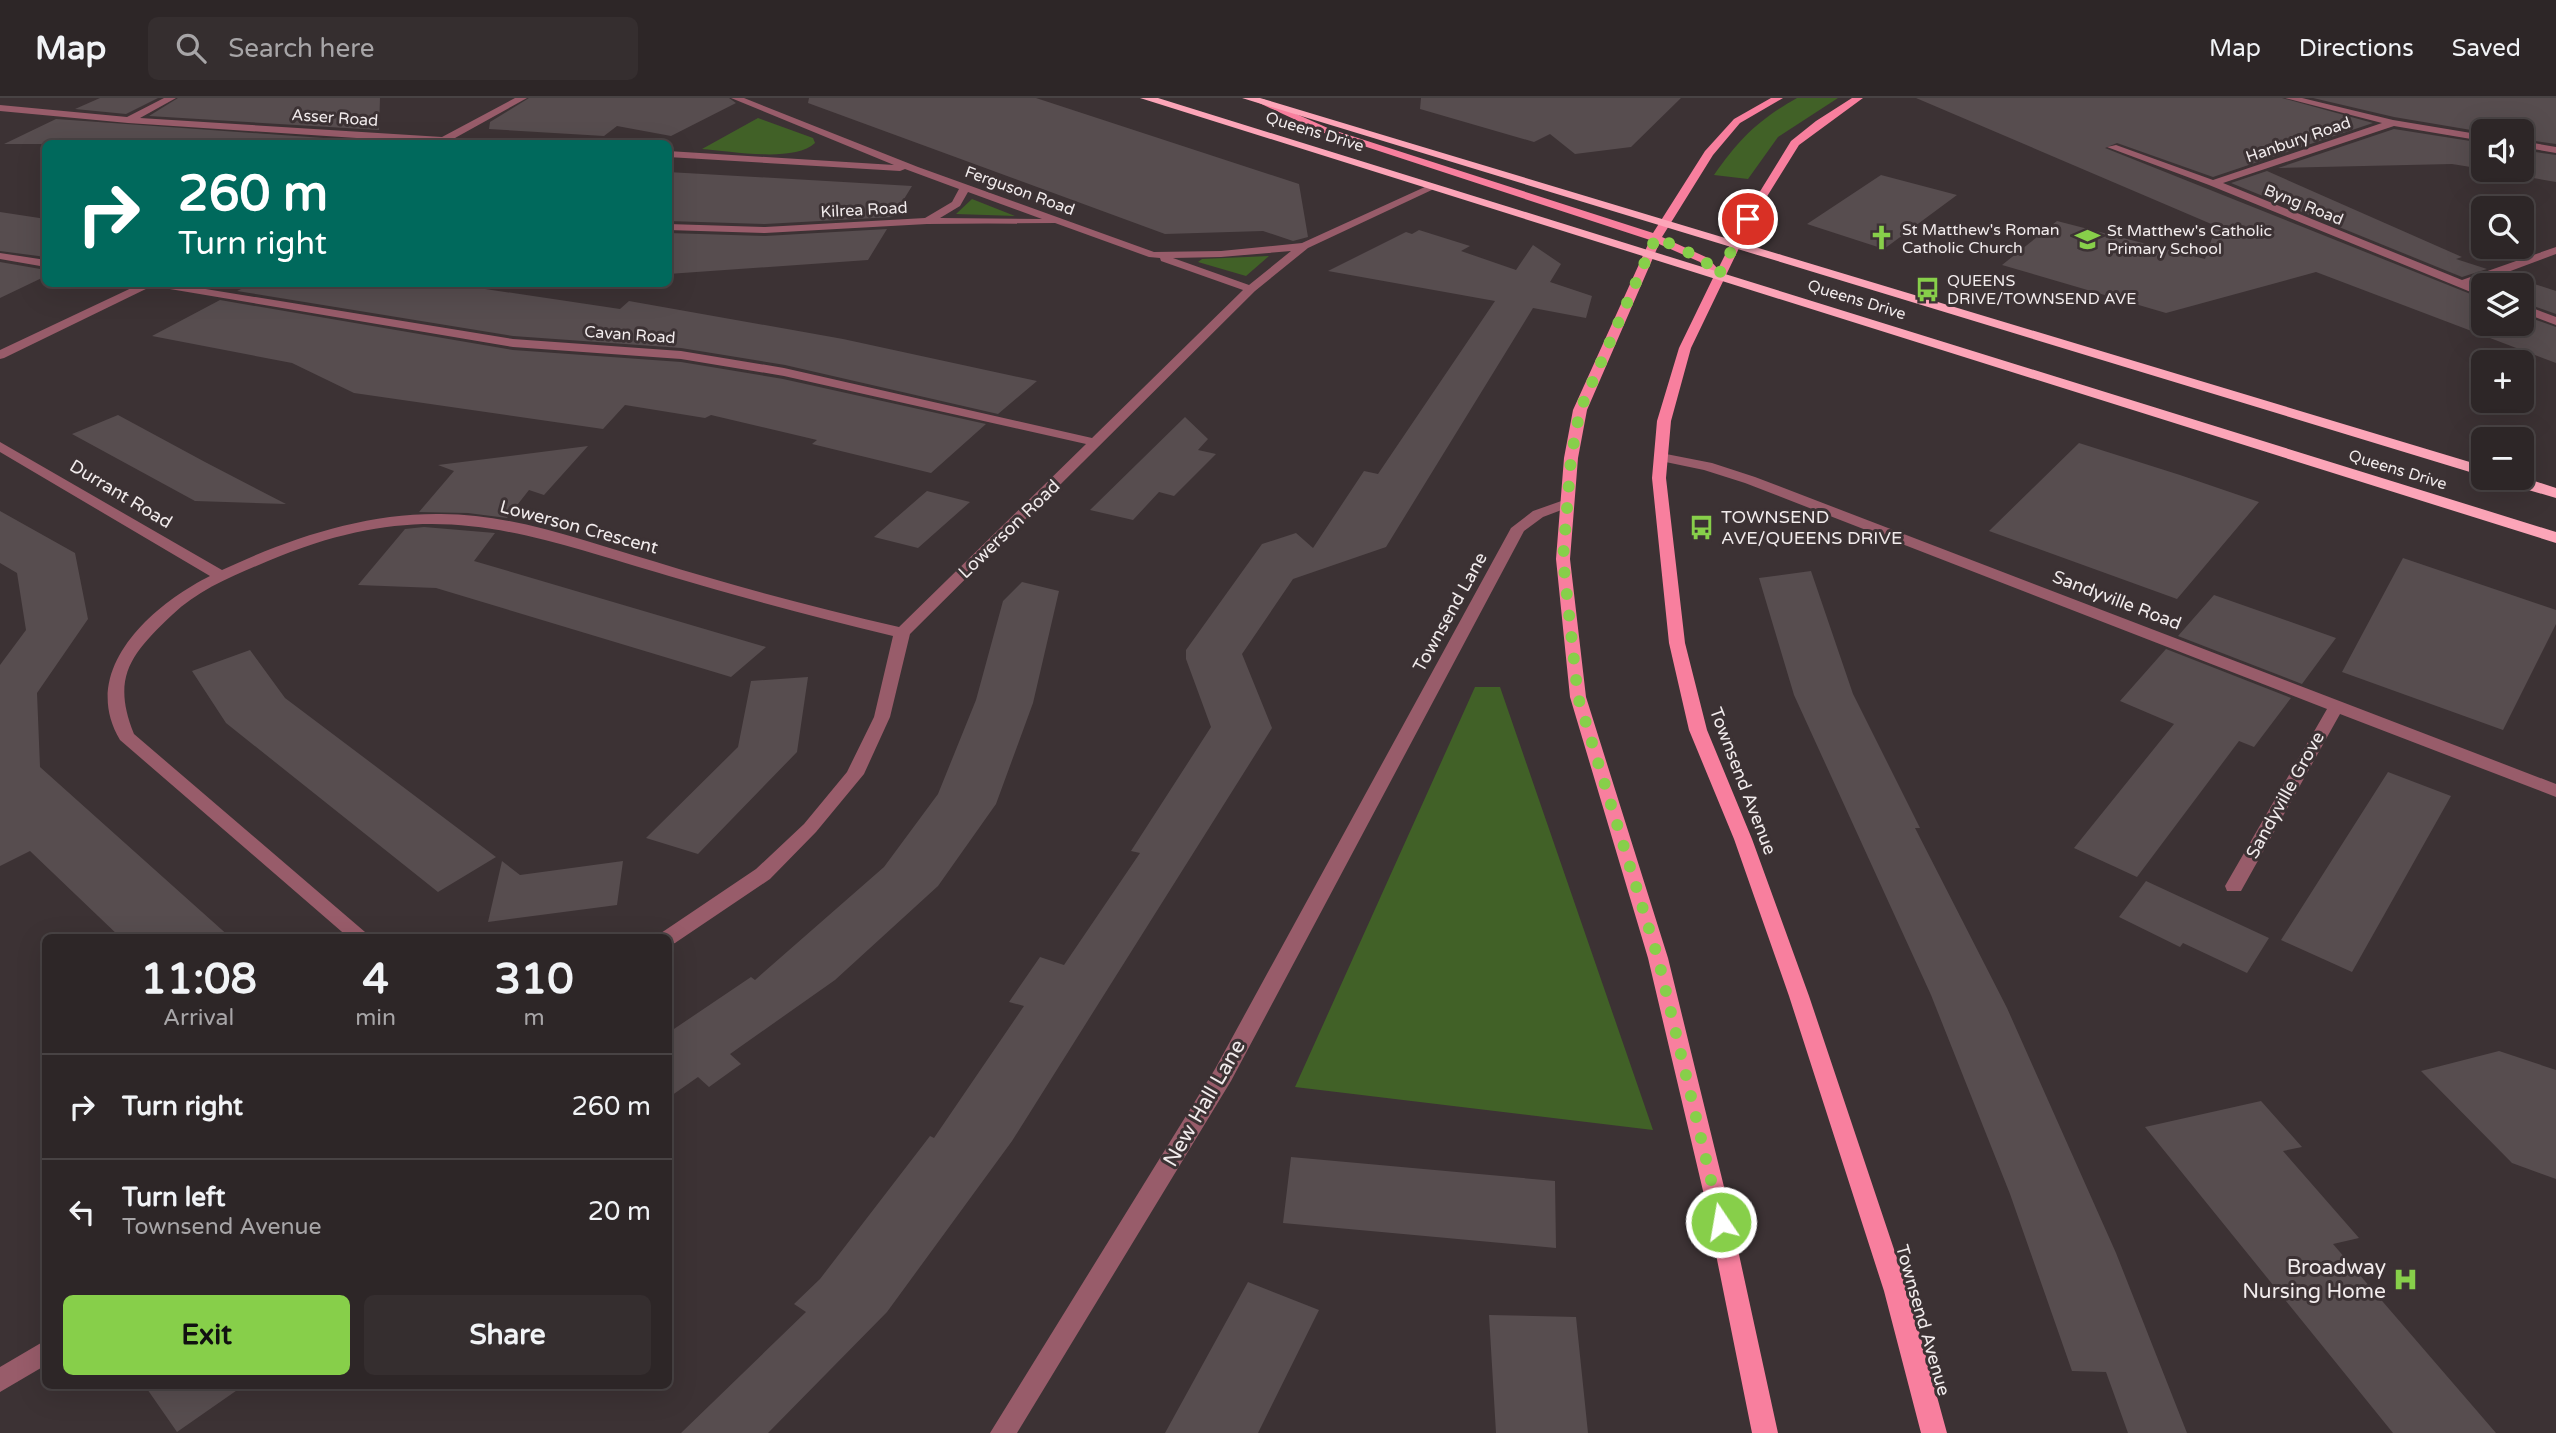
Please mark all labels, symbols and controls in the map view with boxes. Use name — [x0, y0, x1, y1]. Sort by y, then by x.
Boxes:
search box — [148, 17, 638, 80]
text: Map — [35, 29, 106, 68]
icon: search — [172, 29, 210, 67]
text: Search here — [228, 33, 374, 64]
text: Map — [2209, 34, 2261, 63]
text: Directions — [2299, 34, 2414, 63]
text: Saved — [2452, 34, 2521, 63]
street label: Asser Road — [291, 105, 379, 131]
street label: Queens Drive — [1263, 108, 1366, 156]
street label: Hanbury Road — [2243, 113, 2353, 167]
map controls — [2471, 119, 2534, 490]
button: sound — [2471, 119, 2534, 182]
street label: Ferguson Road — [962, 162, 1077, 220]
text: 260 m — [178, 165, 328, 224]
icon: right — [63, 168, 154, 259]
street label: Byng Road — [2261, 180, 2346, 230]
pin — [1718, 189, 1778, 249]
button: search — [2471, 196, 2534, 259]
street label: Kilrea Road — [820, 198, 908, 222]
icon: arrive — [1729, 200, 1767, 238]
place label: St Matthew's Roman Catholic Church — [1902, 220, 2060, 258]
place label: St Matthew's Catholic Primary School — [2107, 221, 2272, 259]
church icon: St Matthew's Roman Catholic Church — [1868, 224, 1896, 252]
text: Turn right — [178, 225, 327, 263]
school or university icon: St Matthew's Catholic Primary School — [2073, 225, 2101, 253]
place label: QUEENS DRIVE/TOWNSEND AVE — [1947, 271, 2136, 309]
button: layers — [2471, 273, 2534, 336]
bus stop icon: QUEENS DRIVE/TOWNSEND AVE — [1913, 275, 1941, 303]
street label: Queens Drive — [1805, 276, 1908, 324]
street label: Cavan Road — [584, 322, 676, 348]
button: + — [2471, 350, 2534, 413]
button: − — [2471, 427, 2534, 490]
street label: Queens Drive — [2346, 446, 2449, 494]
street label: Durrant Road — [66, 455, 176, 533]
street label: Lowerson Road — [954, 475, 1064, 583]
street label: Lowerson Crescent — [498, 495, 661, 559]
place label: TOWNSEND AVE/QUEENS DRIVE — [1721, 506, 1902, 549]
bus stop icon: TOWNSEND AVE/QUEENS DRIVE — [1687, 513, 1715, 541]
street label: Townsend Lane — [1408, 548, 1492, 676]
street label: Sandyville Road — [2049, 565, 2185, 635]
street label: Townsend Avenue — [1705, 704, 1781, 858]
street label: Sandyville Grove — [2241, 728, 2329, 862]
text: 11:08 — [140, 954, 257, 1005]
text: 4 — [362, 954, 389, 1005]
text: 310 — [494, 954, 574, 1005]
text: Arrival — [163, 1004, 234, 1032]
text: min — [355, 1004, 396, 1032]
text: m — [523, 1004, 545, 1032]
street label: New Hall Lane — [1158, 1035, 1251, 1171]
icon: right — [63, 1088, 101, 1126]
text: Turn right — [122, 1091, 243, 1122]
text: 260 m — [571, 1091, 651, 1122]
text: Turn left — [122, 1182, 225, 1213]
position arrow — [1684, 1185, 1758, 1259]
icon: left — [63, 1193, 101, 1231]
text: 20 m — [588, 1196, 651, 1227]
text: Townsend Avenue — [122, 1213, 321, 1241]
street label: Townsend Avenue — [1891, 1242, 1955, 1398]
place label: Broadway Nursing Home — [2242, 1255, 2386, 1304]
hospital icon: Broadway Nursing Home — [2392, 1265, 2420, 1293]
button: Exit — [63, 1295, 350, 1375]
button: Share — [364, 1295, 651, 1375]

